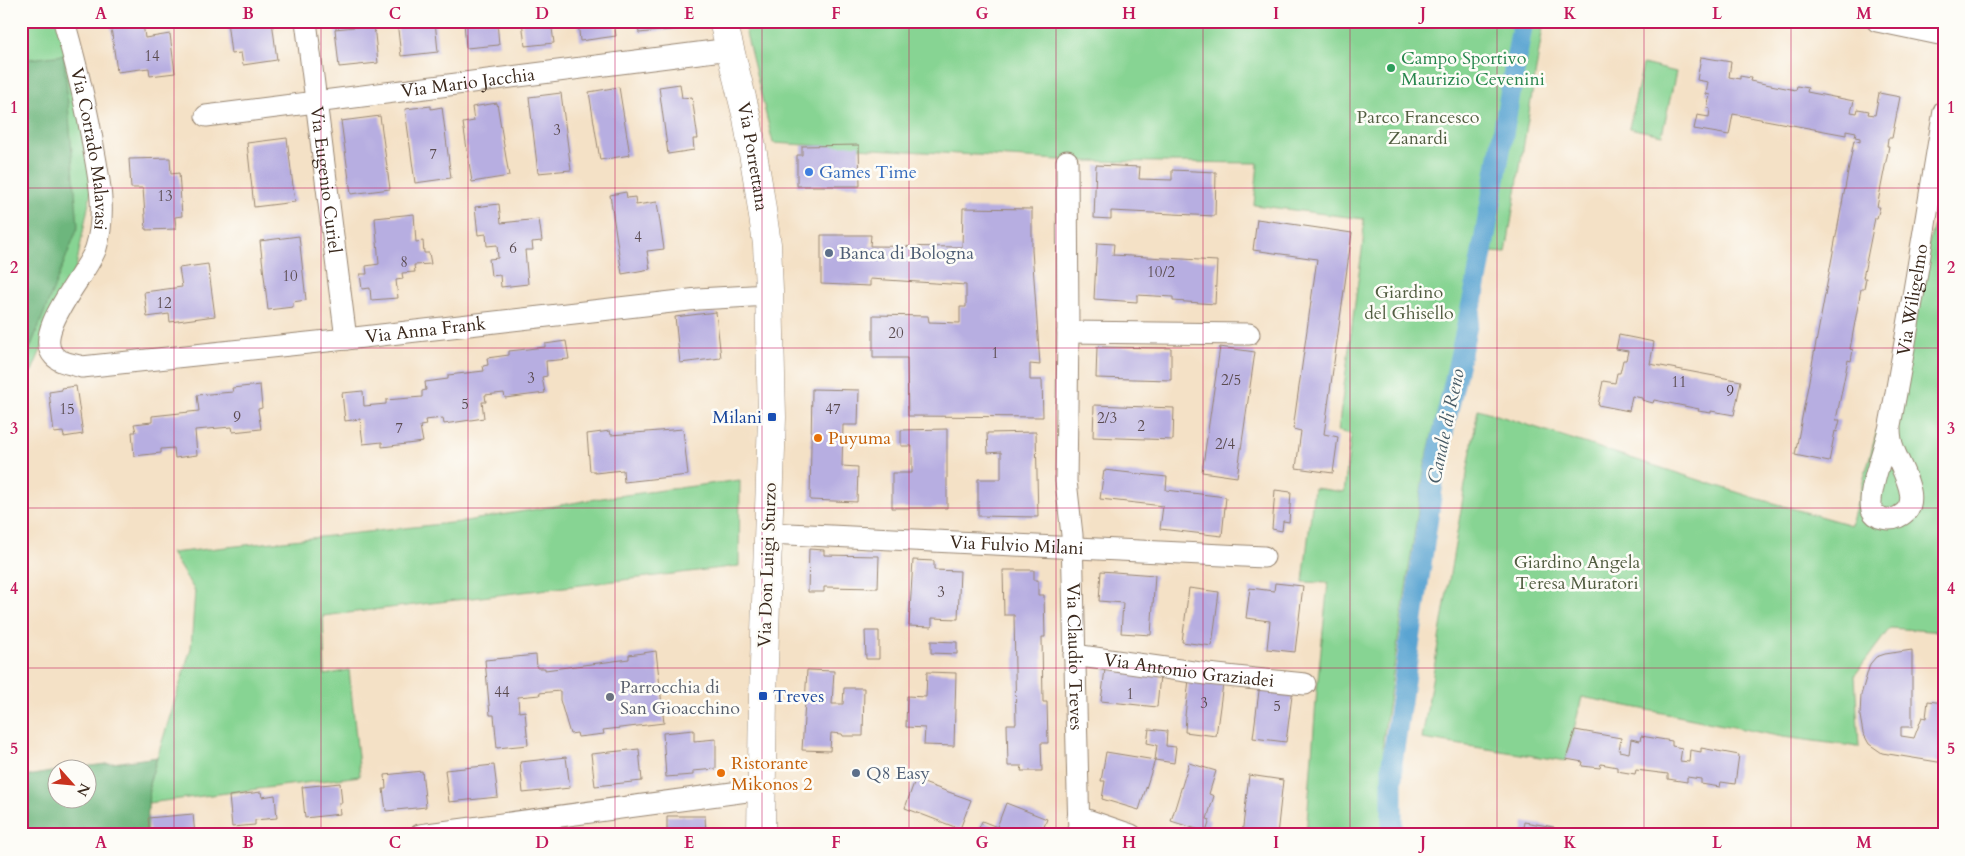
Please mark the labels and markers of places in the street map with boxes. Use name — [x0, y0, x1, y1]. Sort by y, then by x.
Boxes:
place label: Campo Sportivo Maurizio Cevenini — [1401, 46, 1545, 92]
marker: Campo Sportivo Maurizio Cevenini — [1385, 62, 1397, 74]
place label: Games Time — [819, 160, 917, 185]
marker: Games Time — [803, 166, 815, 178]
place label: Banca di Bologna — [839, 241, 974, 266]
marker: Banca di Bologna — [823, 247, 835, 259]
place label: Milani — [712, 405, 762, 430]
marker: Milani — [766, 411, 778, 423]
place label: Puyuma — [828, 426, 891, 451]
marker: Puyuma — [812, 432, 824, 444]
place label: Parrocchia di San Gioacchino — [620, 675, 740, 721]
place label: Treves — [773, 684, 824, 709]
marker: Treves — [757, 690, 769, 702]
marker: Parrocchia di San Gioacchino — [604, 691, 616, 703]
place label: Ristorante Mikonos 2 — [731, 751, 812, 797]
place label: Q8 Easy — [866, 761, 930, 786]
marker: Ristorante Mikonos 2 — [715, 767, 727, 779]
marker: Q8 Easy — [850, 767, 862, 779]

